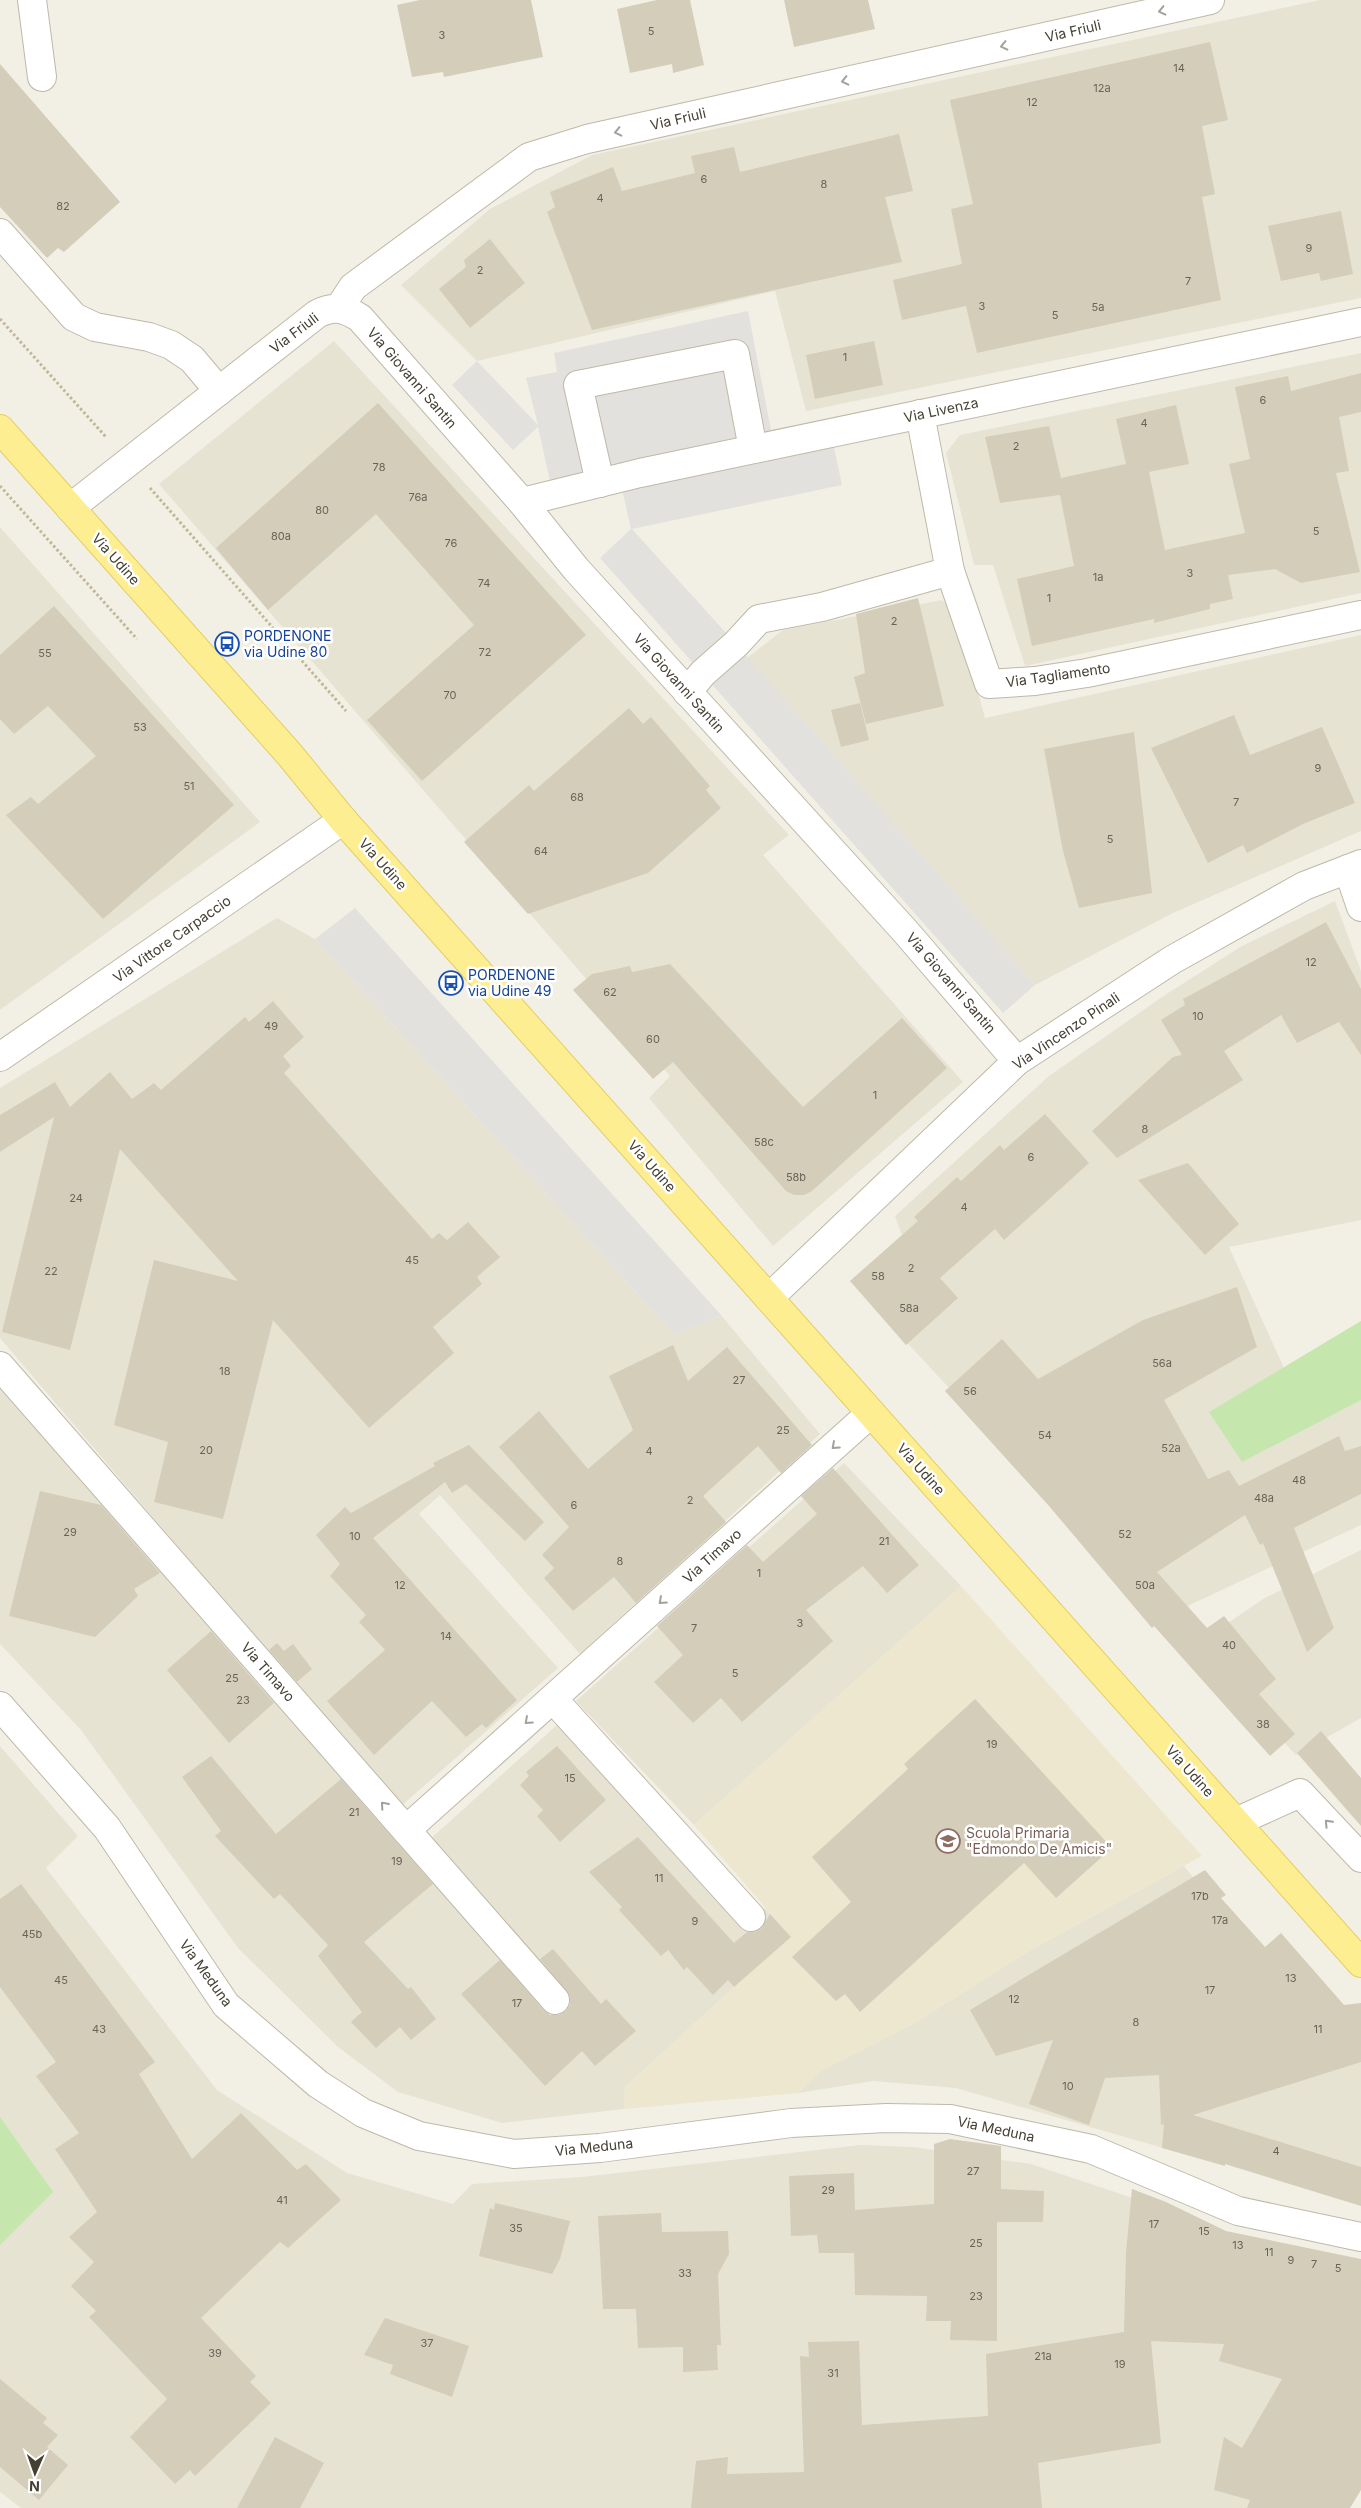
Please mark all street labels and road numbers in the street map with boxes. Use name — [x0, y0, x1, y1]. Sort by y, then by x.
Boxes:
street label: Via Friuli — [1043, 16, 1102, 45]
street label: Via Friuli — [648, 104, 707, 133]
street label: Via Friuli — [266, 309, 321, 356]
street label: Via Giovanni Santin — [364, 324, 461, 431]
street label: Via Livenza — [902, 393, 980, 426]
street label: Via Udine — [89, 529, 144, 588]
street label: Via Giovanni Santin — [630, 630, 728, 736]
street label: Via Tagliamento — [1005, 659, 1111, 690]
street label: Via Udine — [356, 834, 411, 893]
street label: Via Vittore Carpaccio — [109, 891, 234, 986]
street label: Via Giovanni Santin — [903, 929, 1000, 1036]
street label: Via Vincenzo Pinali — [1009, 988, 1123, 1073]
street label: Via Udine — [625, 1136, 680, 1195]
street label: Via Udine — [894, 1439, 949, 1498]
street label: Via Timavo — [679, 1525, 745, 1586]
street label: Via Timavo — [238, 1638, 299, 1705]
street label: Via Udine — [1163, 1741, 1218, 1800]
street label: Via Meduna — [176, 1936, 236, 2010]
street label: Via Meduna — [956, 2112, 1036, 2145]
street label: Via Meduna — [554, 2134, 634, 2159]

